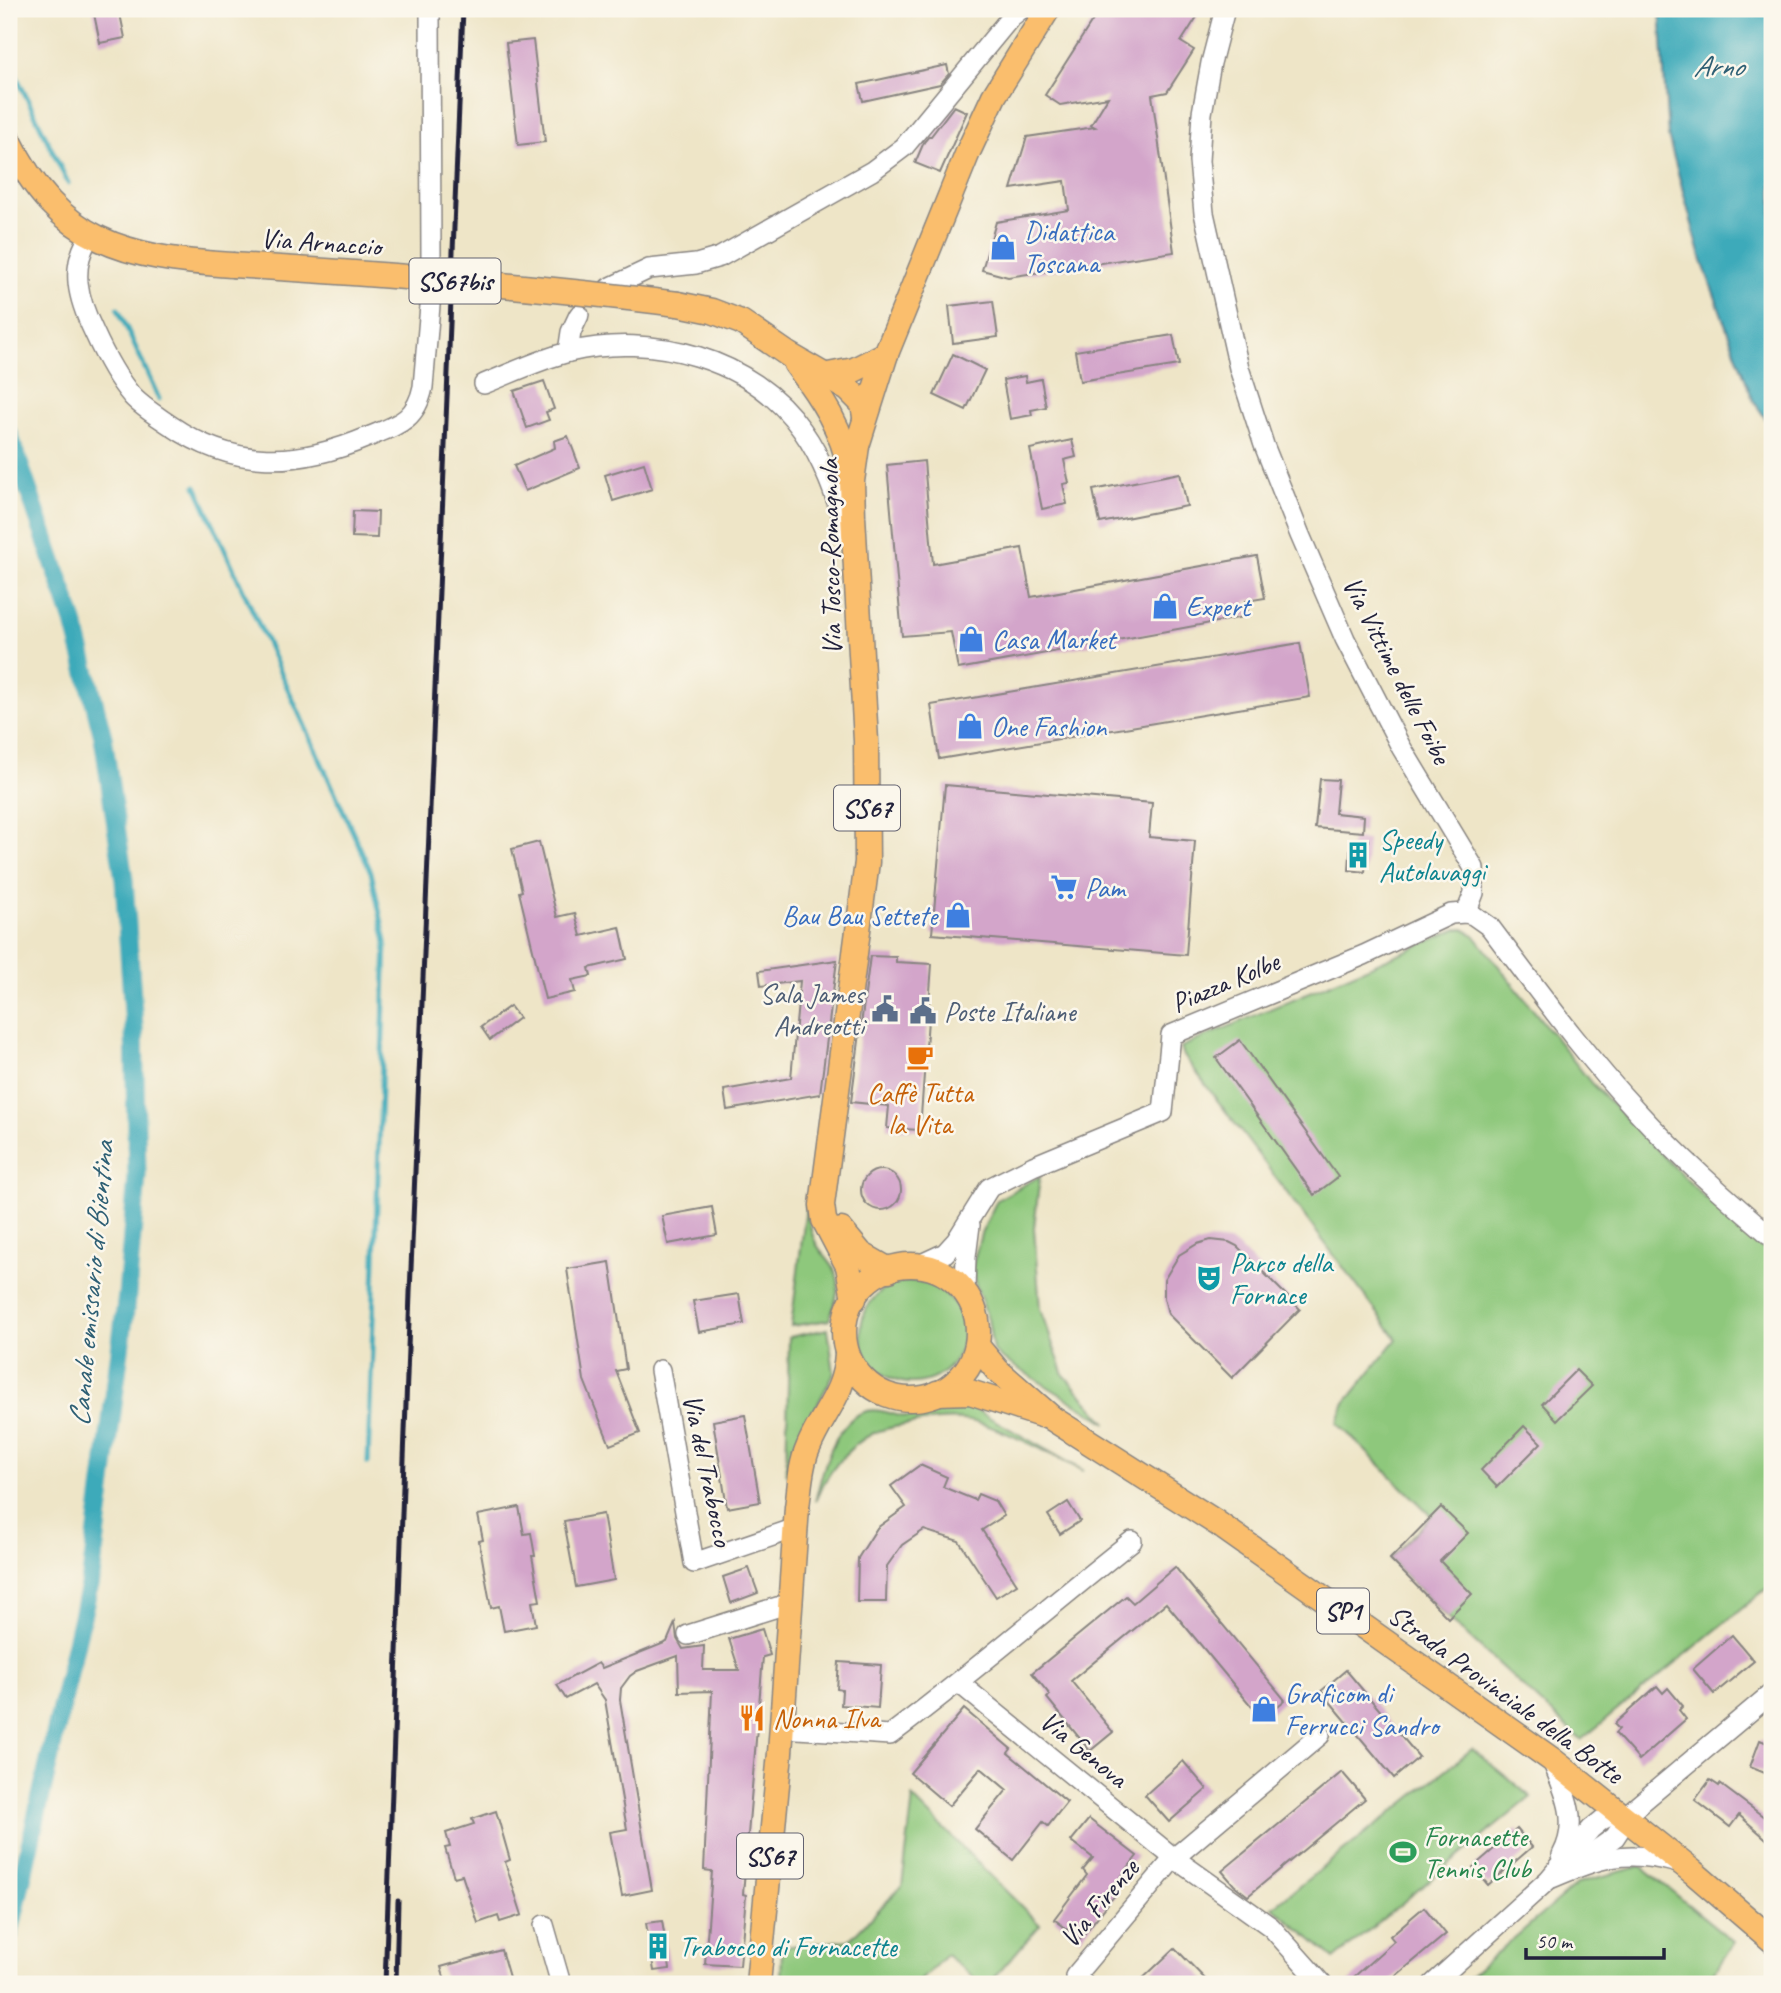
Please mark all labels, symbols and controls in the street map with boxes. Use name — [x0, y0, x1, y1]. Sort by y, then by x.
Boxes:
water label: Arno — [1693, 47, 1747, 85]
place label: Didattica Toscana — [1024, 214, 1116, 281]
street label: Via Arnaccio — [260, 220, 385, 264]
shop icon: Didattica Toscana — [988, 232, 1018, 262]
road number: SS67bis — [410, 258, 500, 304]
street label: Via Tosco-Romagnola — [811, 457, 849, 656]
street label: Via Vittime delle Foibe — [1335, 571, 1460, 771]
place label: Expert — [1186, 589, 1252, 624]
shop icon: Expert — [1150, 591, 1180, 621]
place label: Casa Market — [992, 622, 1118, 657]
shop icon: Casa Market — [956, 624, 986, 654]
place label: One Fashion — [991, 709, 1108, 744]
shop icon: One Fashion — [955, 711, 985, 741]
road number: SS67 — [834, 786, 900, 830]
place label: Speedy Autolavaggi — [1379, 822, 1489, 889]
building icon: Speedy Autolavaggi — [1343, 840, 1373, 870]
place label: Pam — [1085, 870, 1127, 905]
supermarket icon: Pam — [1049, 872, 1079, 902]
place label: Bau Bau Settete — [782, 898, 939, 933]
shop icon: Bau Bau Settete — [943, 900, 973, 930]
street label: Piazza Kolbe — [1166, 943, 1286, 1020]
place label: Sala James Andreotti — [760, 976, 868, 1043]
public building icon: Sala James Andreotti — [870, 994, 900, 1024]
place label: Poste Italiane — [944, 994, 1077, 1029]
public building icon: Poste Italiane — [908, 996, 938, 1026]
cafe icon: Caffè Tutta la Vita — [905, 1042, 935, 1072]
place label: Caffè Tutta la Vita — [867, 1075, 975, 1142]
water label: Canale emissario di Bientina — [60, 1137, 123, 1428]
place label: Parco della Fornace — [1230, 1245, 1334, 1312]
theatre icon: Parco della Fornace — [1194, 1263, 1224, 1293]
street label: Via del Trabocco — [675, 1391, 742, 1551]
road number: SP1 — [1317, 1588, 1369, 1634]
street label: Strada Provinciale della Botte — [1382, 1597, 1632, 1792]
place label: Graficom di Ferrucci Sandro — [1285, 1676, 1442, 1743]
shop icon: Graficom di Ferrucci Sandro — [1249, 1694, 1279, 1724]
place label: Nonna Ilva — [773, 1701, 882, 1736]
restaurant icon: Nonna Ilva — [737, 1703, 767, 1733]
street label: Via Genova — [1033, 1703, 1136, 1796]
place label: Fornacette Tennis Club — [1424, 1819, 1533, 1886]
road number: SS67 — [737, 1834, 803, 1879]
sports icon: Fornacette Tennis Club — [1388, 1837, 1418, 1867]
street label: Via Firenze — [1052, 1850, 1147, 1954]
scale bar — [1526, 1916, 1664, 1960]
text: 50 m — [1536, 1928, 1574, 1954]
place label: Trabocco di Fornacette — [679, 1929, 899, 1964]
building icon: Trabocco di Fornacette — [643, 1931, 673, 1961]

